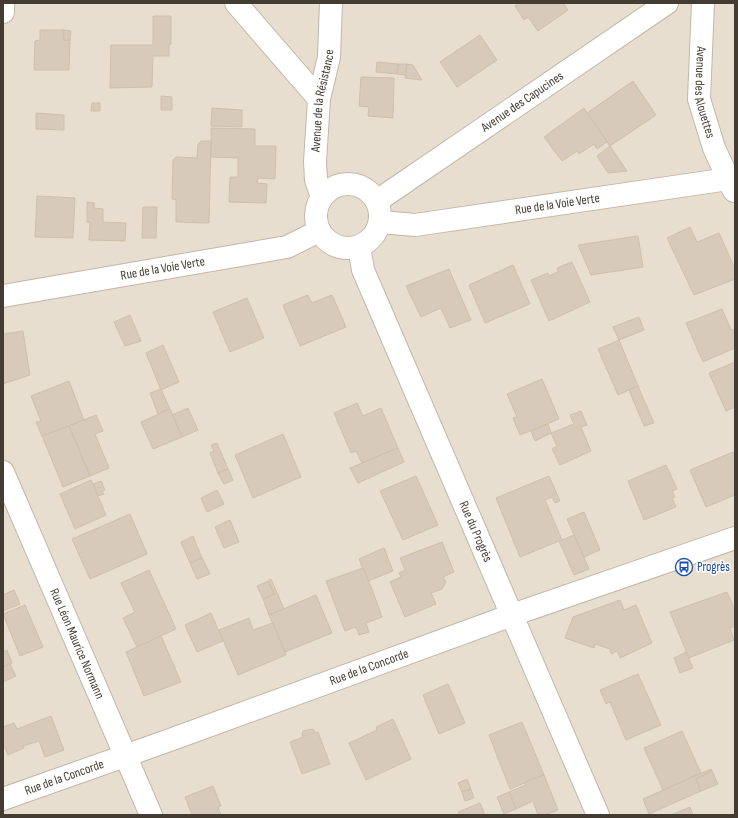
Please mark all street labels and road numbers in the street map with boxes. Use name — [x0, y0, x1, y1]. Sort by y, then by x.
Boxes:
street label: Avenue des Alouettes — [691, 45, 719, 140]
street label: Avenue de la Résistance — [308, 49, 337, 154]
street label: Avenue des Capucines — [477, 68, 567, 136]
street label: Rue de la Voie Verte — [514, 190, 601, 218]
street label: Rue de la Voie Verte — [119, 253, 206, 284]
street label: Rue du Progrès — [456, 499, 496, 565]
street label: Rue Léon Maurice Normann — [46, 586, 108, 701]
street label: Rue de la Concorde — [327, 645, 411, 689]
street label: Rue de la Concorde — [23, 756, 106, 799]

